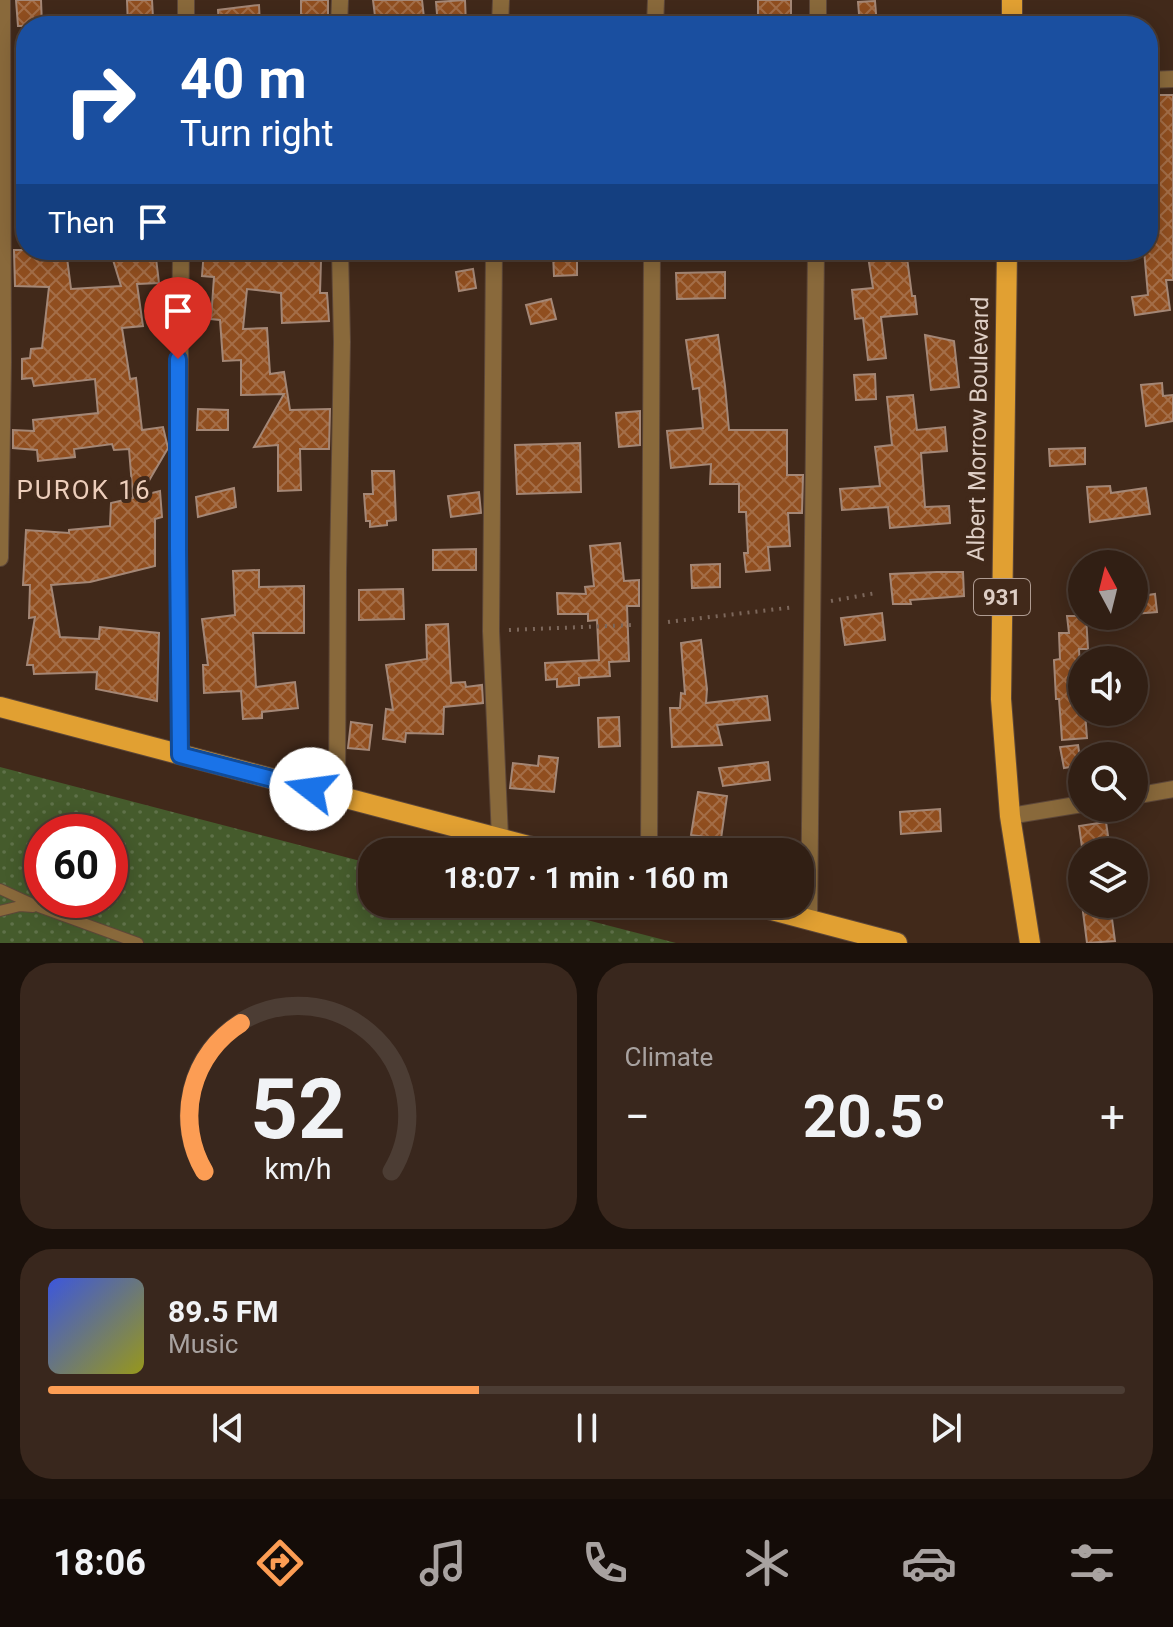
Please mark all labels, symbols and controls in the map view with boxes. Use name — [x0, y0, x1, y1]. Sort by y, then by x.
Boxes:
text: 40 m — [180, 46, 307, 112]
icon: right — [48, 48, 152, 152]
text: Turn right — [180, 113, 333, 155]
icon: arrive — [131, 200, 175, 244]
text: Then — [48, 205, 115, 240]
pin — [144, 277, 212, 359]
icon: arrive — [156, 289, 200, 333]
street label: Albert Morrow Boulevard — [962, 296, 994, 562]
district label: PUROK 16 — [16, 475, 152, 505]
north arrow — [1068, 550, 1148, 630]
map controls — [1068, 550, 1148, 918]
road number: 931 — [974, 579, 1030, 615]
button: sound — [1068, 646, 1148, 726]
button: search — [1068, 742, 1148, 822]
position arrow — [269, 747, 353, 831]
speed limit sign: 60 — [24, 814, 128, 918]
button: layers — [1068, 838, 1148, 918]
text: 18:07 · 1 min · 160 m — [443, 860, 729, 895]
text: Climate — [625, 1042, 713, 1072]
text: 52 — [251, 1061, 346, 1158]
text: 20.5° — [803, 1081, 947, 1152]
text: − — [625, 1091, 650, 1143]
text: + — [1100, 1091, 1125, 1143]
text: km/h — [265, 1152, 332, 1186]
text: 89.5 FM — [168, 1294, 279, 1329]
text: Music — [168, 1329, 238, 1359]
icon: previous — [206, 1406, 250, 1450]
icon: pause — [565, 1406, 609, 1450]
icon: next — [924, 1406, 968, 1450]
icon: directions — [252, 1535, 308, 1591]
icon: music — [415, 1535, 471, 1591]
icon: phone — [577, 1535, 633, 1591]
icon: climate — [739, 1535, 795, 1591]
icon: car — [901, 1535, 957, 1591]
icon: filters — [1064, 1535, 1120, 1591]
text: 18:06 — [53, 1542, 146, 1584]

